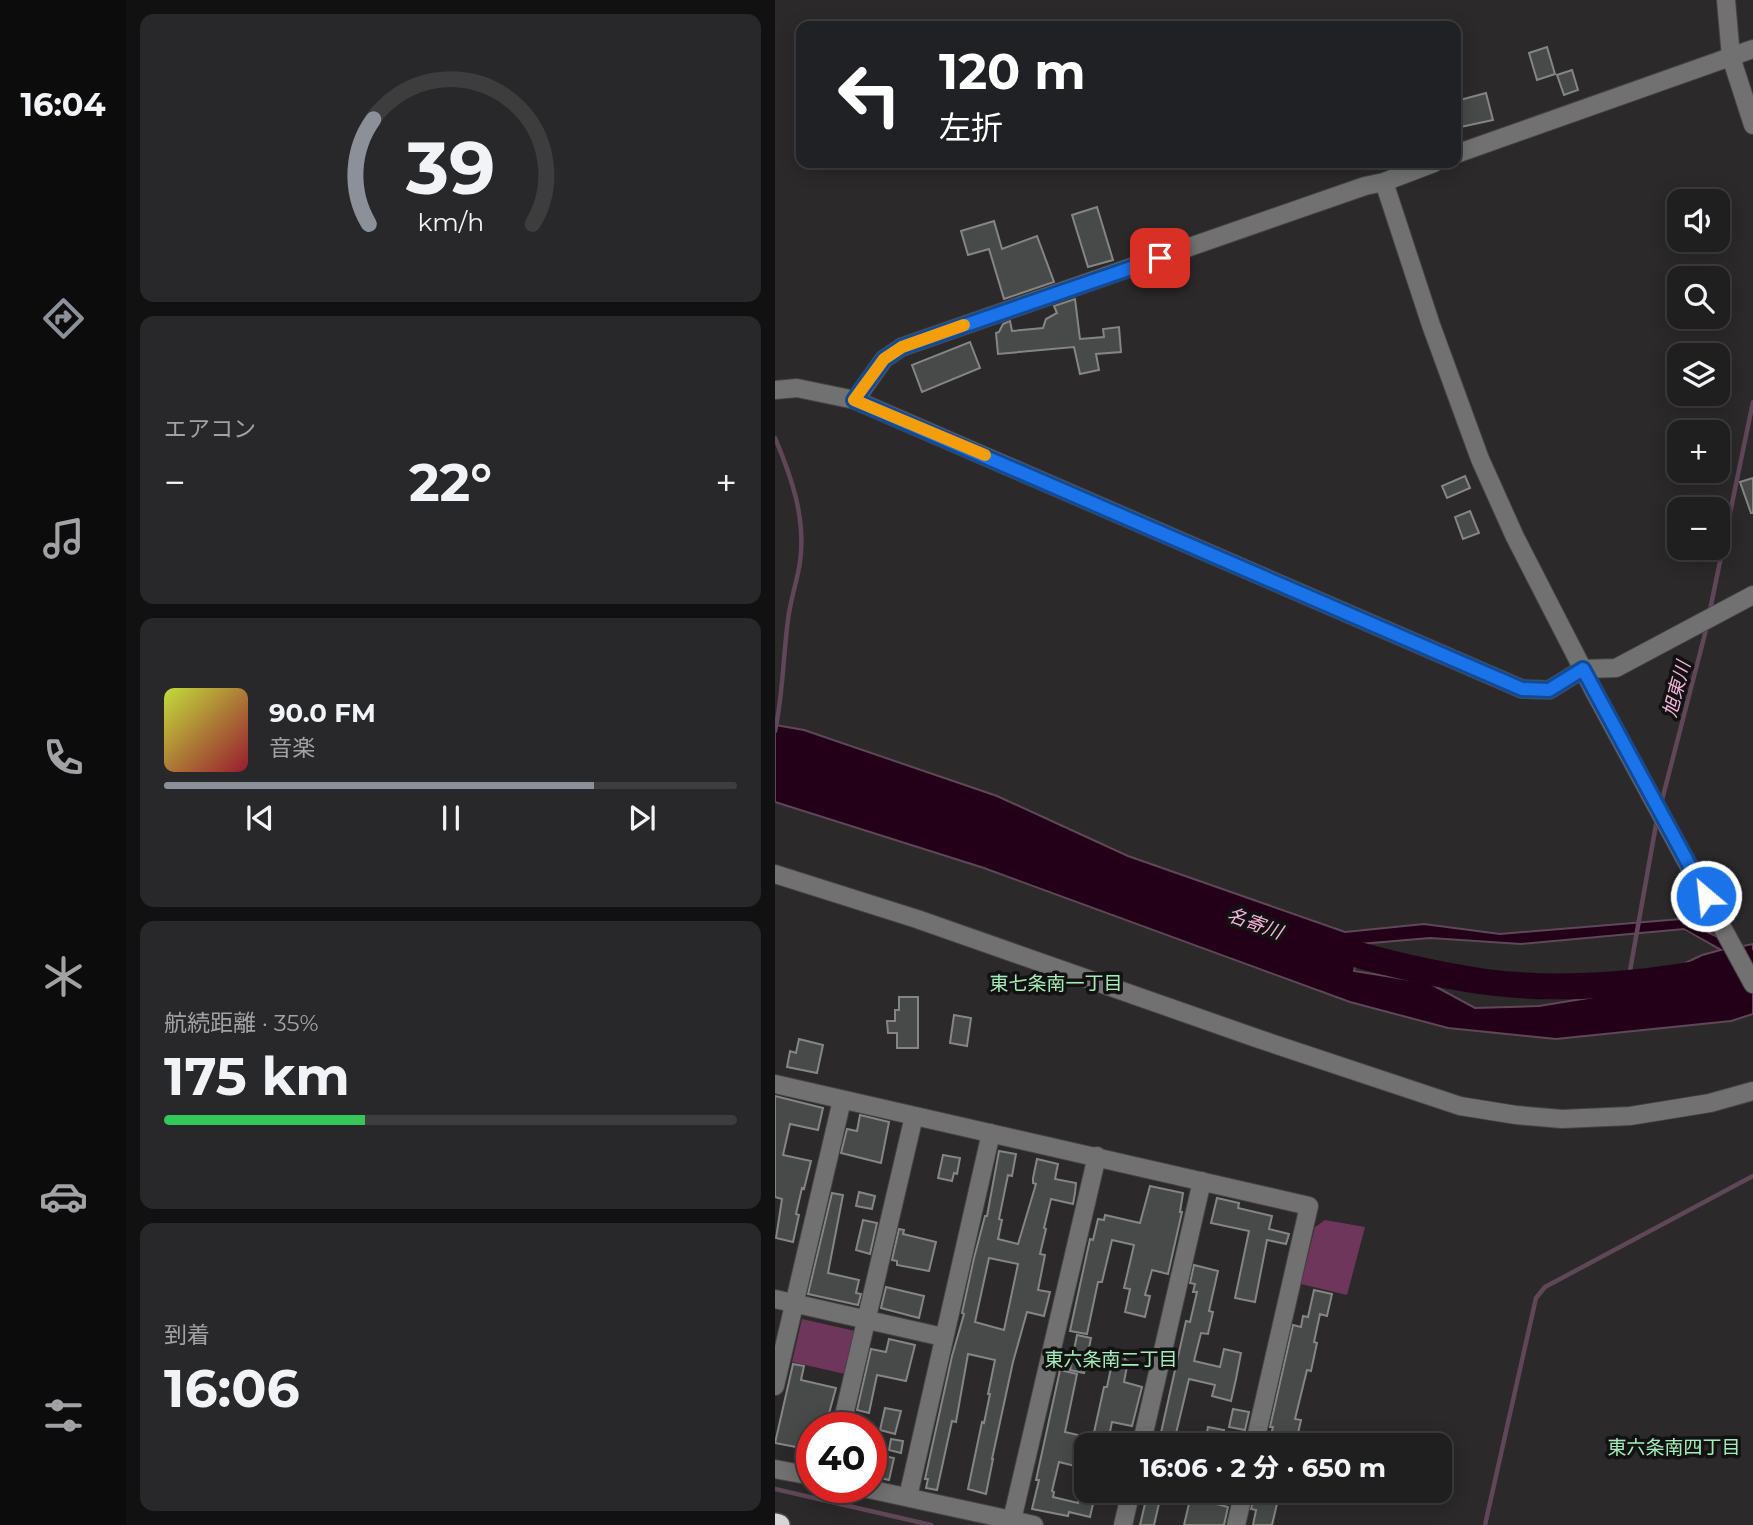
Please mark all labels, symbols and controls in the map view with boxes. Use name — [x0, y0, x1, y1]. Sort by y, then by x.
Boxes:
text: 120 m — [939, 42, 1086, 101]
icon: left — [824, 49, 915, 140]
text: 16:04 — [20, 85, 106, 124]
text: 左折 — [939, 108, 1003, 147]
text: 39 — [405, 124, 495, 212]
map controls — [1667, 189, 1730, 560]
button: sound — [1667, 189, 1730, 252]
text: km/h — [417, 207, 484, 237]
pin — [1130, 228, 1190, 288]
icon: arrive — [1141, 239, 1179, 277]
button: search — [1667, 266, 1730, 329]
icon: directions — [39, 294, 88, 343]
button: layers — [1667, 343, 1730, 406]
text: エアコン — [164, 415, 256, 443]
button: + — [1667, 420, 1730, 483]
text: 22° — [409, 451, 492, 514]
text: − — [164, 459, 186, 506]
text: + — [715, 459, 737, 506]
button: − — [1667, 497, 1730, 560]
icon: music — [39, 514, 88, 563]
water label: 旭東川 — [1658, 657, 1695, 720]
text: 90.0 FM — [269, 697, 376, 729]
icon: phone — [39, 733, 88, 782]
text: 音楽 — [269, 734, 315, 762]
icon: previous — [241, 799, 279, 837]
icon: pause — [432, 799, 470, 837]
icon: next — [623, 799, 661, 837]
position arrow — [1669, 859, 1743, 933]
water label: 名寄川 — [1224, 903, 1287, 945]
icon: climate — [39, 952, 88, 1001]
district label: 東七条南一丁目 — [989, 972, 1123, 995]
text: 航続距離 · 35% — [164, 1009, 318, 1037]
text: 175 km — [164, 1045, 350, 1108]
icon: car — [39, 1172, 88, 1221]
text: 到着 — [164, 1321, 210, 1349]
district label: 東六条南二丁目 — [1044, 1348, 1178, 1371]
text: 16:06 — [164, 1357, 300, 1420]
icon: filters — [39, 1391, 88, 1440]
speed limit sign: 40 — [796, 1412, 887, 1503]
district label: 東六条南四丁目 — [1607, 1436, 1741, 1459]
text: 16:06 · 2 分 · 650 m — [1140, 1452, 1386, 1484]

